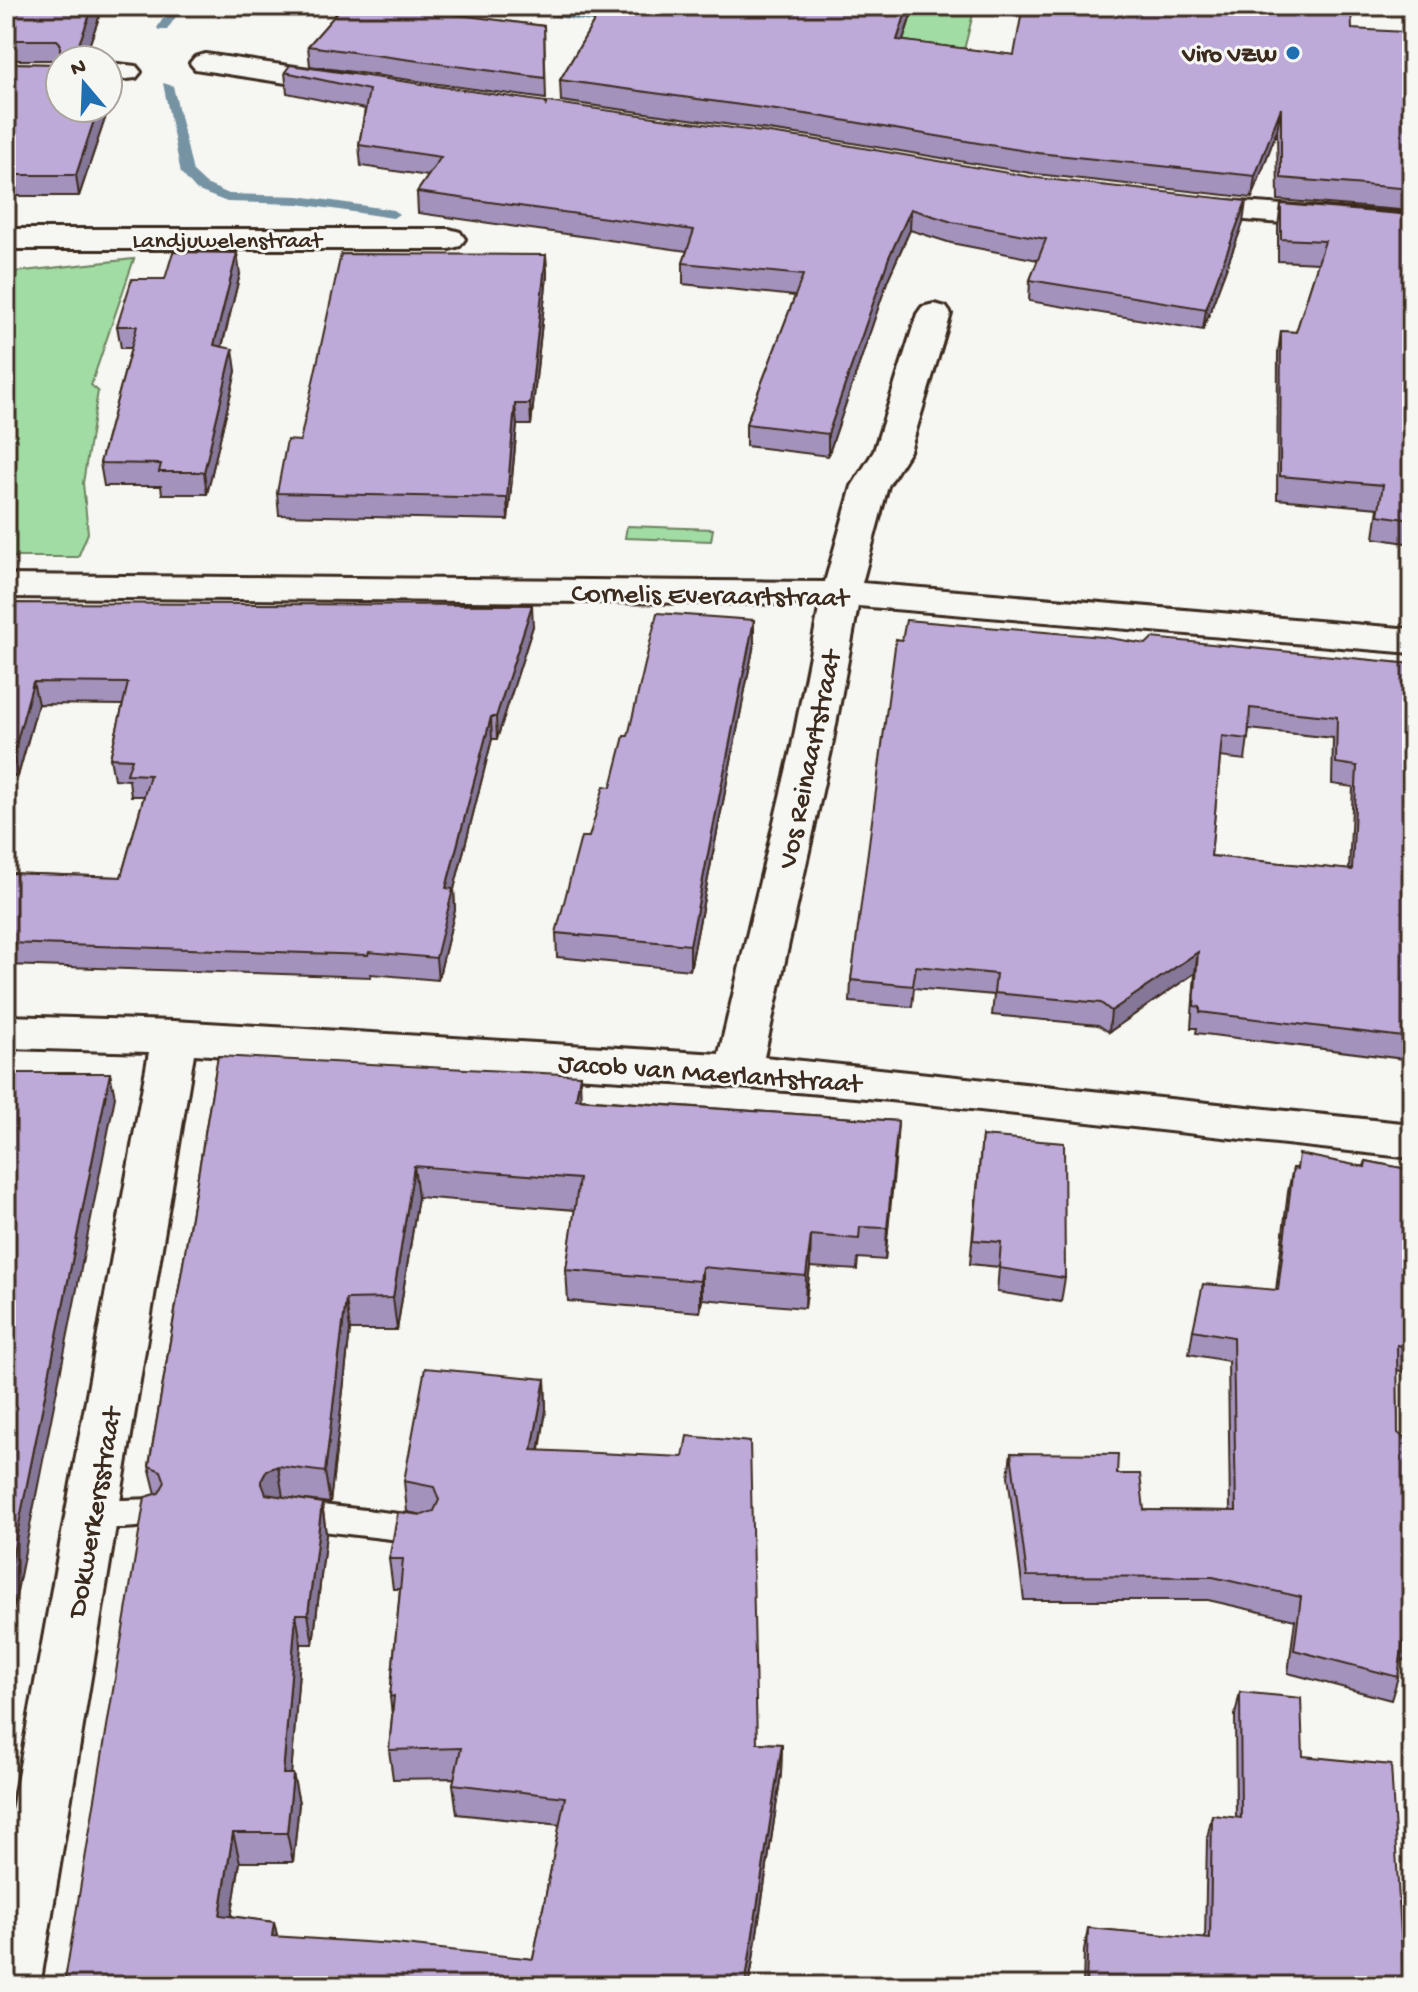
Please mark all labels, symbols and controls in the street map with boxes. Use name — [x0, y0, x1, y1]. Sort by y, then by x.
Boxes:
place label: Viro VZW — [1182, 42, 1277, 71]
north arrow — [44, 44, 124, 124]
marker: Viro VZW — [1284, 44, 1302, 62]
text: N — [68, 54, 90, 84]
street label: Landjuwelenstraat — [132, 228, 324, 257]
street label: Cornelis Everaartstraat — [571, 579, 851, 616]
street label: Vos Reinaartstraat — [772, 645, 851, 873]
street label: Jacob van Maerlantstraat — [557, 1048, 865, 1103]
street label: Dokwerkersstraat — [61, 1403, 132, 1622]

